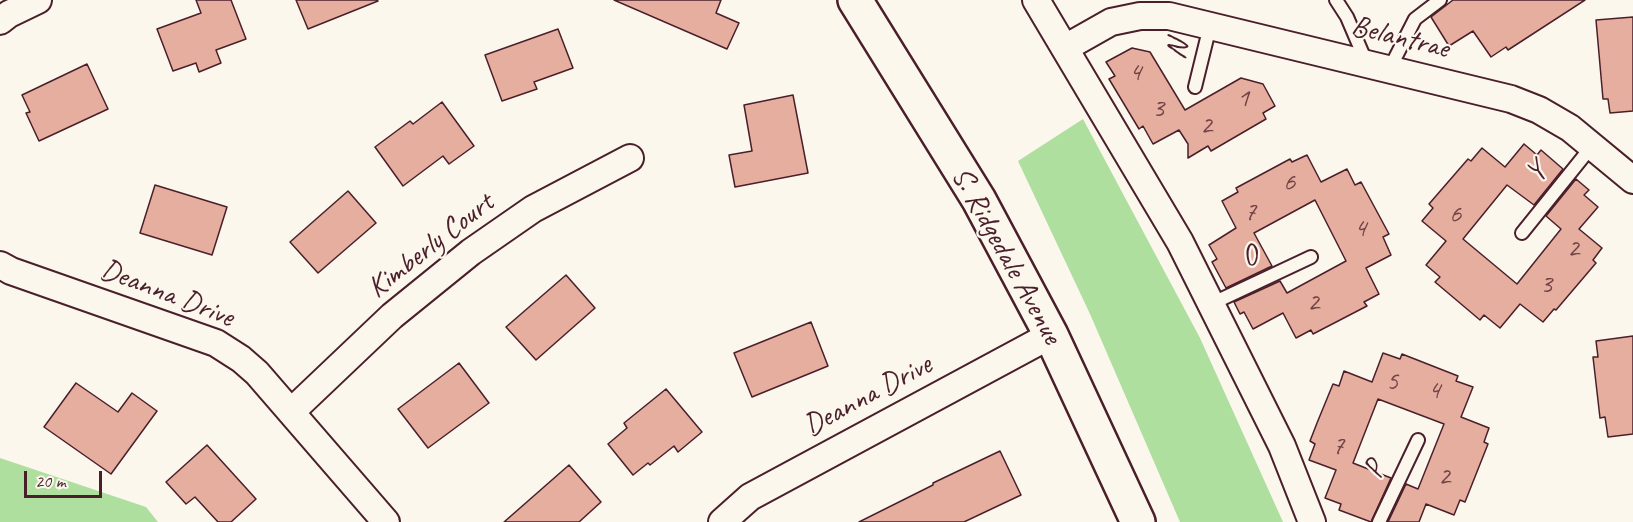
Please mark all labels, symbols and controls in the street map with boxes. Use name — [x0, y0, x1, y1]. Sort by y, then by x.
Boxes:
street label: Belantrae — [1348, 9, 1452, 67]
street label: N — [1158, 37, 1198, 63]
house number: 4 — [1129, 57, 1141, 89]
house number: 1 — [1237, 83, 1249, 115]
house number: 3 — [1152, 93, 1164, 125]
house number: 2 — [1200, 110, 1212, 142]
street label: Y — [1518, 156, 1556, 190]
street label: S. Ridgedale Avenue — [943, 161, 1069, 351]
house number: 6 — [1283, 167, 1295, 199]
street label: Kimberly Court — [361, 186, 501, 306]
house number: 7 — [1244, 197, 1256, 229]
house number: 6 — [1449, 199, 1461, 231]
house number: 4 — [1354, 213, 1366, 245]
house number: 2 — [1567, 233, 1579, 265]
street label: O — [1236, 238, 1264, 276]
street label: Deanna Drive — [95, 252, 239, 336]
house number: 3 — [1540, 269, 1552, 301]
house number: 2 — [1307, 287, 1319, 319]
street label: Deanna Drive — [798, 347, 938, 445]
house number: 5 — [1386, 366, 1398, 398]
house number: 4 — [1428, 375, 1440, 407]
house number: 7 — [1332, 431, 1344, 463]
street label: P — [1356, 456, 1394, 484]
scale bar — [27, 459, 105, 497]
house number: 2 — [1438, 461, 1450, 493]
text: 20 m — [35, 470, 66, 492]

